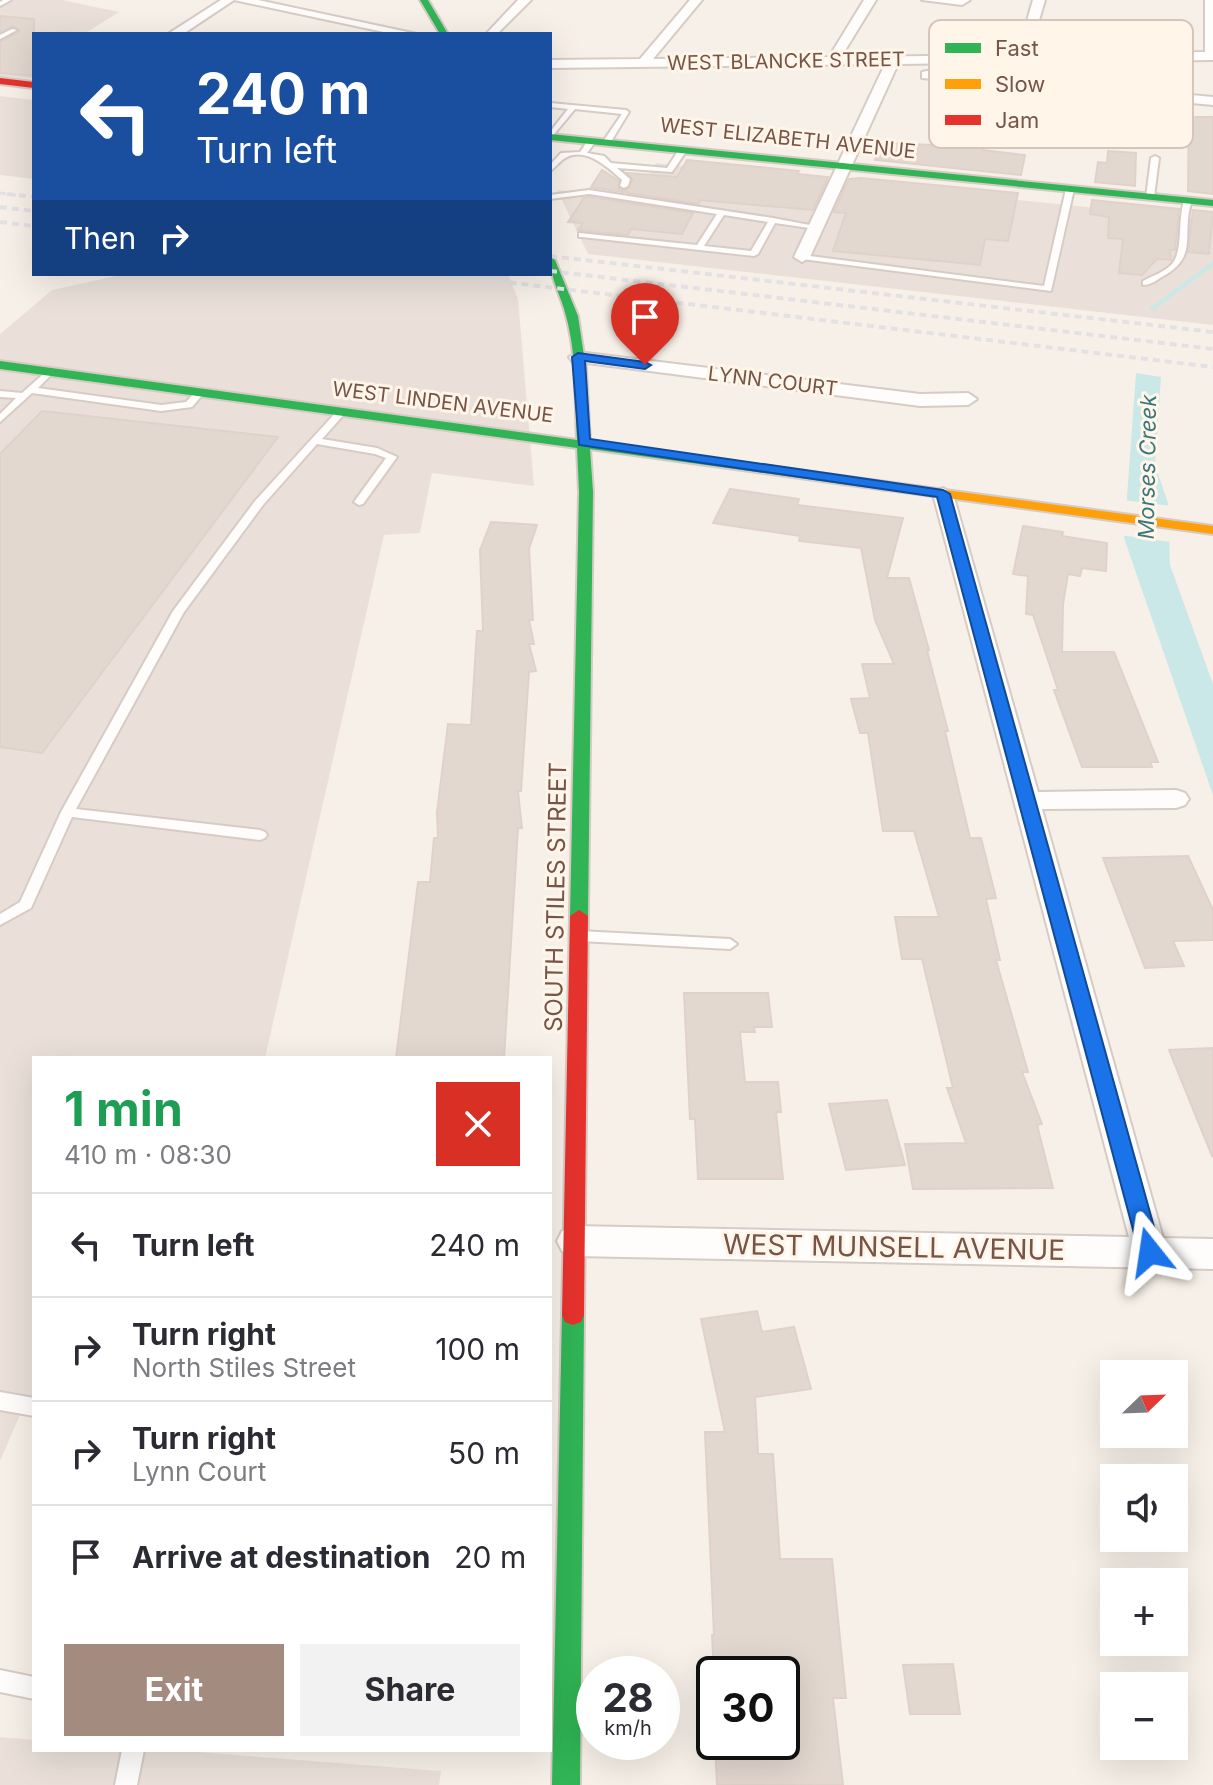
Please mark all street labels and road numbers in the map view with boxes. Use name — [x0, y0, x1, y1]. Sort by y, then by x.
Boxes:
street label: WEST BLANCKE STREET — [667, 47, 905, 75]
street label: WEST ELIZABETH AVENUE — [659, 113, 917, 163]
street label: LYNN COURT — [707, 361, 839, 401]
street label: WEST LINDEN AVENUE — [331, 377, 555, 427]
street label: SOUTH STILES STREET — [539, 762, 572, 1032]
street label: WEST MUNSELL AVENUE — [723, 1227, 1065, 1267]

